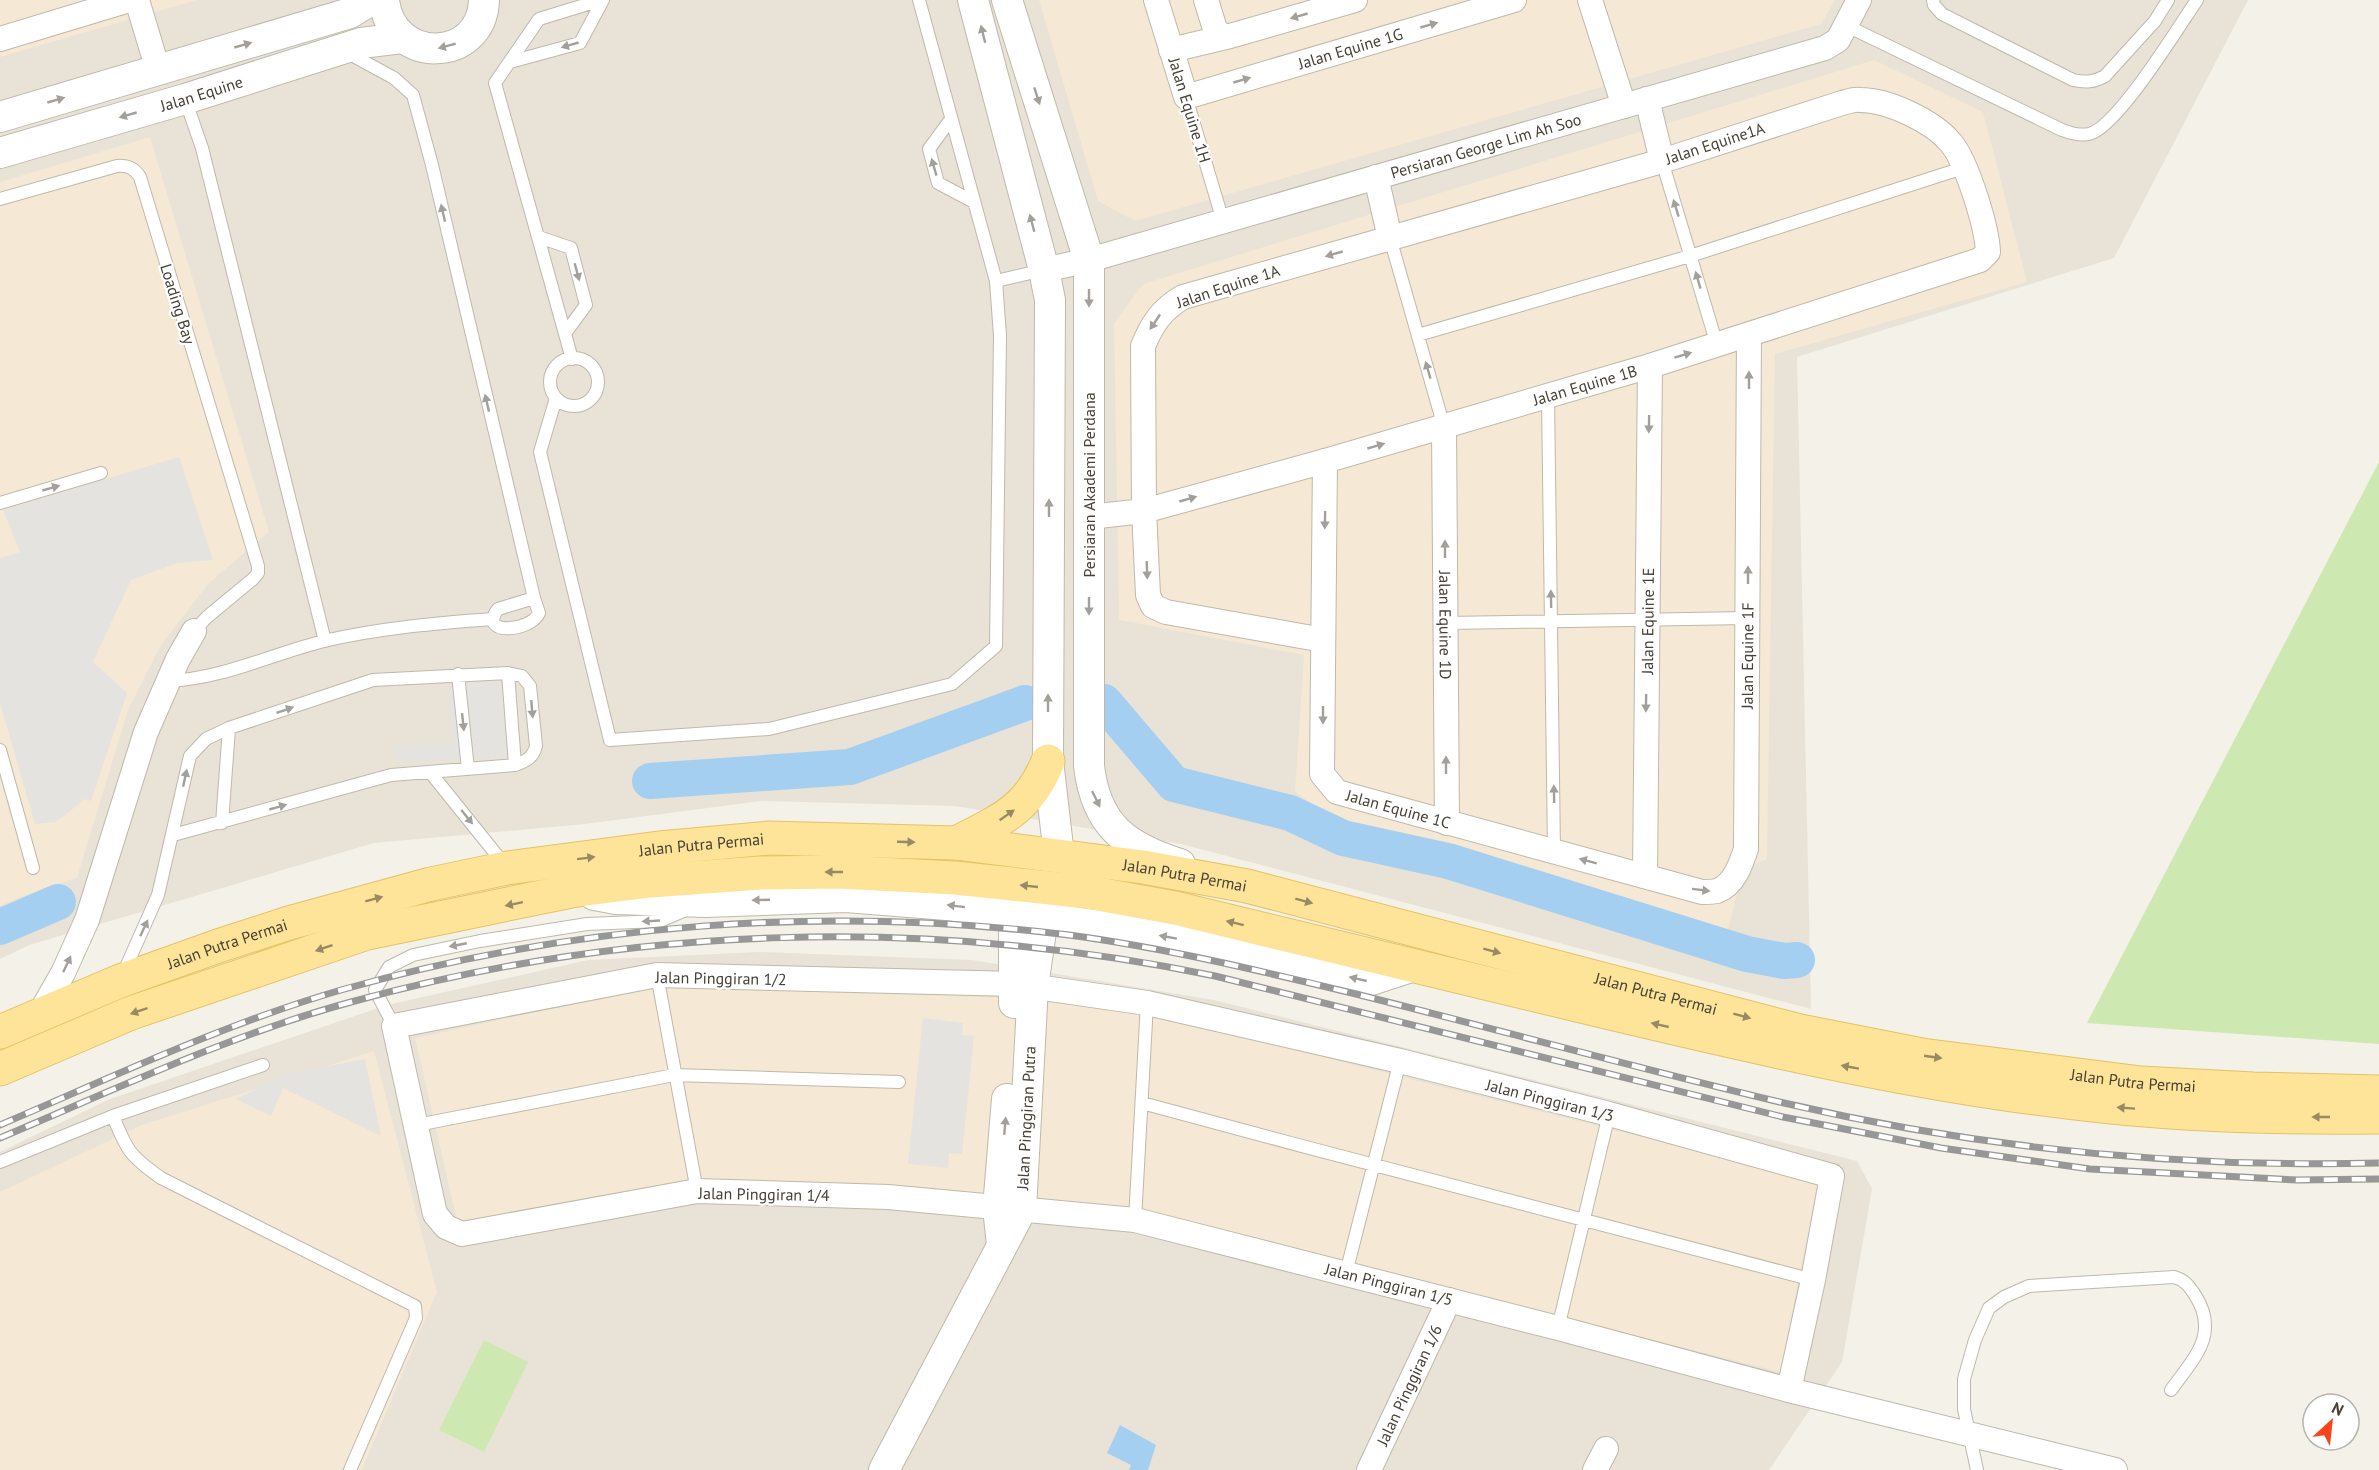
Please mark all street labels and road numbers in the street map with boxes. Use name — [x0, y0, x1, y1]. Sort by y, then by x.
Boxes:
street label: Jalan Equine 1G — [1295, 23, 1405, 74]
street label: Jalan Equine 1H — [1164, 54, 1215, 165]
street label: Jalan Equine — [157, 71, 245, 116]
street label: Persiaran George Lim Ah Soo — [1388, 109, 1583, 183]
street label: Jalan Equine1A — [1662, 117, 1768, 169]
street label: Jalan Equine 1A — [1173, 260, 1283, 312]
street label: Loading Bay — [156, 261, 200, 347]
street label: Jalan Equine 1B — [1530, 360, 1639, 410]
street label: Persiaran Akademi Perdana — [1079, 392, 1099, 578]
street label: Jalan Equine 1E — [1637, 567, 1658, 676]
street label: Jalan Equine 1D — [1435, 570, 1456, 679]
street label: Jalan Equine 1F — [1737, 602, 1757, 710]
street label: Jalan Equine 1C — [1343, 785, 1453, 833]
street label: Jalan Putra Permai — [637, 828, 765, 861]
street label: Jalan Putra Permai — [1121, 854, 1249, 896]
street label: Jalan Putra Permai — [164, 914, 290, 974]
street label: Jalan Pinggiran 1/2 — [654, 967, 787, 989]
street label: Jalan Putra Permai — [1592, 967, 1719, 1019]
street label: Jalan Pinggiran Putra — [1012, 1046, 1040, 1191]
street label: Jalan Putra Permai — [2069, 1064, 2196, 1096]
street label: Jalan Pinggiran 1/3 — [1483, 1074, 1616, 1126]
street label: Jalan Pinggiran 1/4 — [697, 1183, 830, 1205]
street label: Jalan Pinggiran 1/5 — [1322, 1258, 1455, 1310]
street label: Jalan Pinggiran 1/6 — [1372, 1321, 1446, 1450]

